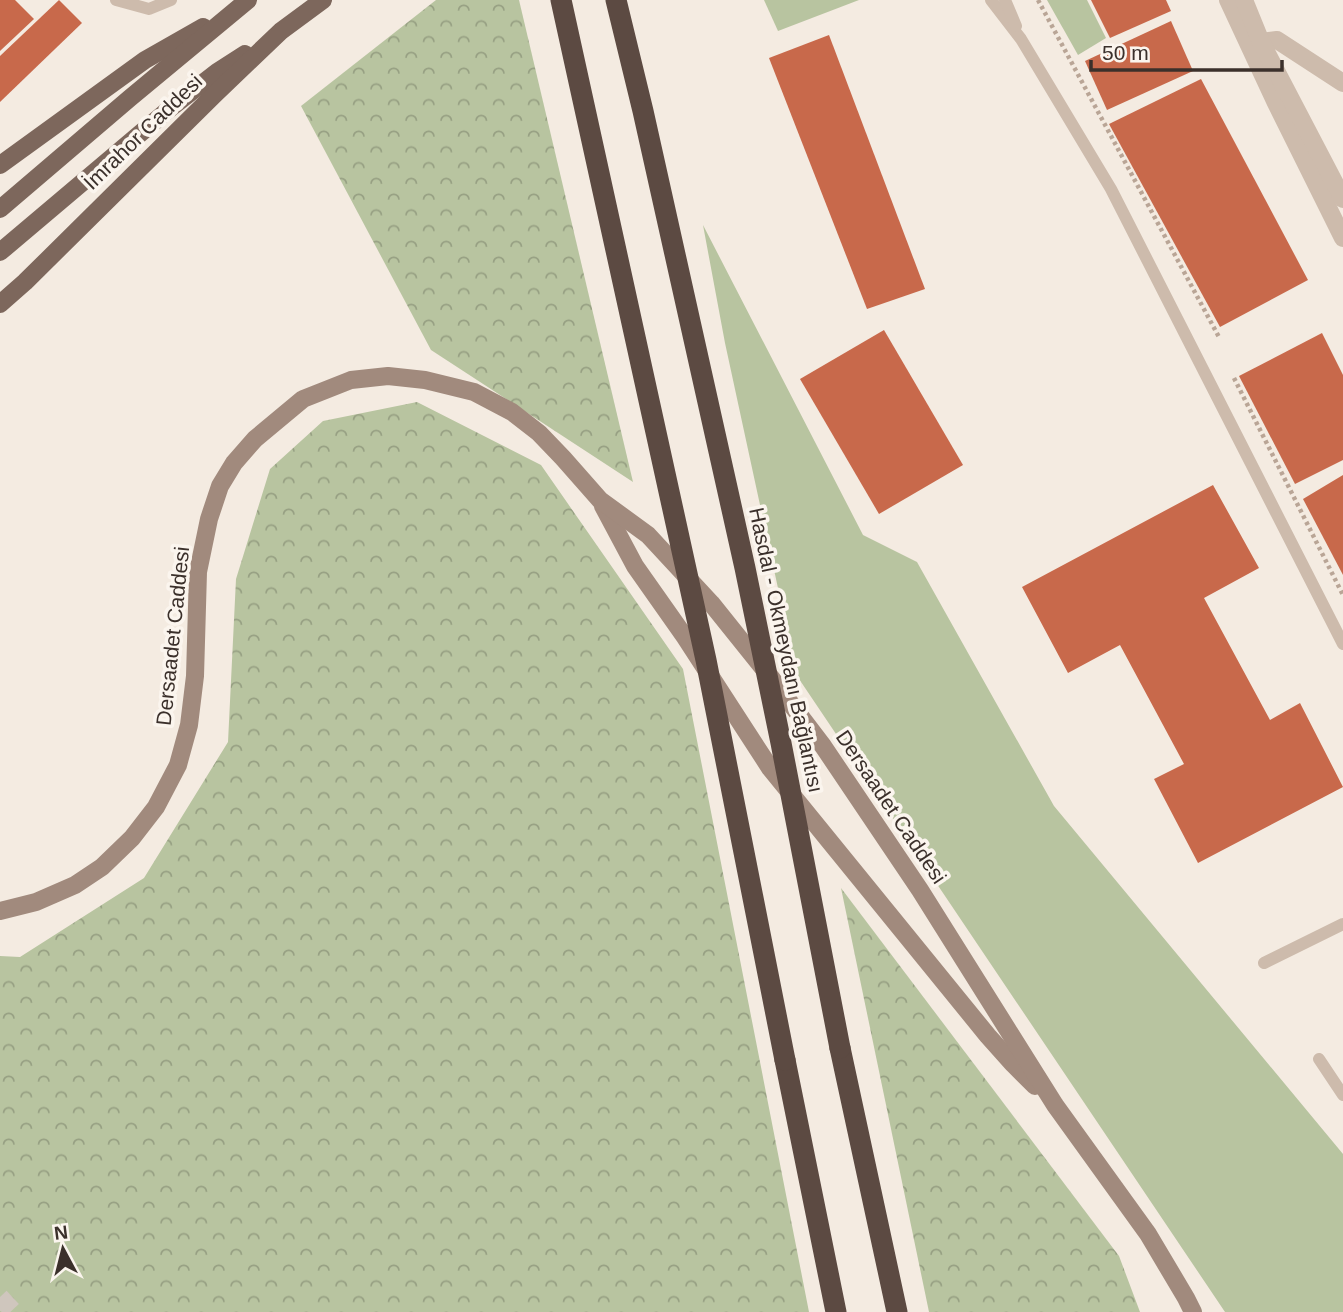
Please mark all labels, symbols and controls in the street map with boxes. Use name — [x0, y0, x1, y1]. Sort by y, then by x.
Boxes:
scale bar — [1091, 28, 1282, 72]
text: 50 m — [1102, 41, 1149, 64]
street label: İmrahor Caddesi — [79, 69, 206, 194]
street label: Hasdal - Okmeydanı Bağlantısı — [745, 505, 828, 794]
street label: Dersaadet Caddesi — [152, 545, 193, 727]
street label: Dersaadet Caddesi — [832, 726, 951, 888]
north arrow — [28, 1214, 98, 1284]
text: N — [53, 1221, 69, 1244]

